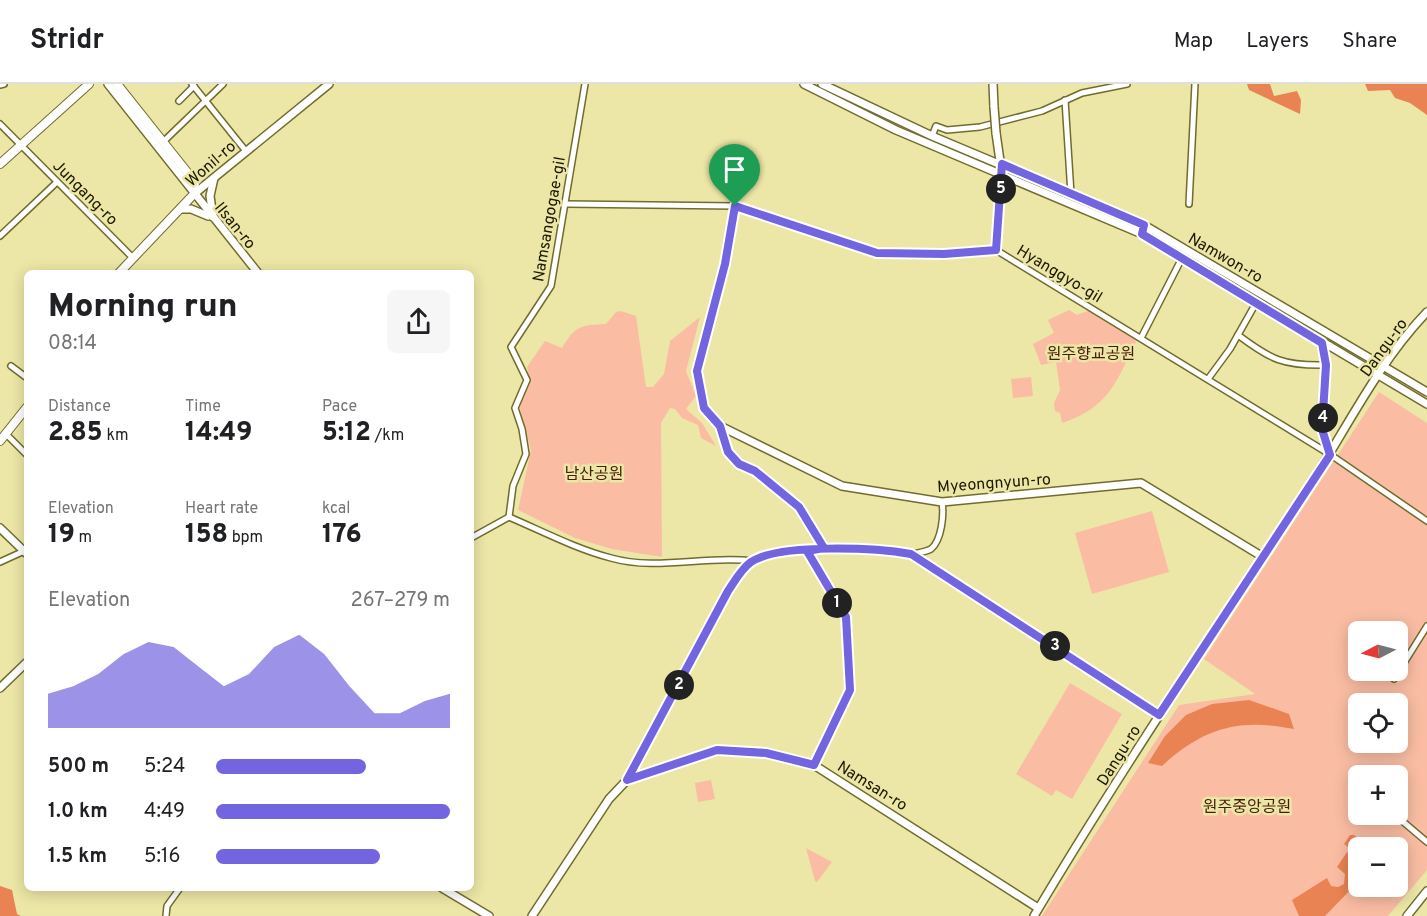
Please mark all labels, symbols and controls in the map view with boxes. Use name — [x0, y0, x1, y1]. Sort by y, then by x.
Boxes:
text: Stridr — [30, 23, 104, 59]
text: Map — [1174, 28, 1213, 55]
text: Layers — [1246, 28, 1309, 55]
text: Share — [1342, 28, 1397, 55]
street label: Wonil-ro — [182, 137, 241, 192]
pin — [709, 144, 760, 206]
icon: arrive — [718, 153, 751, 186]
street label: Namsangogae-gil — [529, 155, 571, 283]
street label: Jungang-ro — [48, 157, 121, 230]
pin: 5 — [986, 174, 1016, 204]
text: 5 — [996, 179, 1006, 199]
street label: Ilsan-ro — [209, 199, 259, 254]
street label: Namwon-ro — [1184, 229, 1266, 288]
street label: Hyanggyo-gil — [1012, 241, 1105, 308]
text: Morning run — [48, 287, 238, 329]
button: share — [387, 290, 450, 353]
street label: Dangu-ro — [1357, 315, 1413, 381]
text: 08:14 — [48, 331, 97, 357]
park label: 원주향교공원 — [1047, 345, 1135, 365]
text: Distance — [48, 397, 111, 417]
text: Time — [185, 397, 221, 417]
text: Pace — [322, 397, 357, 417]
pin: 4 — [1308, 403, 1338, 433]
text: 4 — [1318, 408, 1328, 428]
text: 2.85 — [48, 417, 103, 450]
text: 14:49 — [185, 417, 252, 450]
text: 5:12 — [322, 417, 371, 450]
text: km — [103, 426, 129, 446]
text: /km — [371, 426, 404, 446]
park label: 남산공원 — [565, 465, 623, 485]
street label: Myeongnyun-ro — [937, 470, 1052, 498]
text: Elevation — [48, 499, 114, 519]
text: Heart rate — [185, 499, 258, 519]
text: kcal — [322, 499, 350, 519]
text: 19 — [48, 519, 75, 552]
text: 158 — [185, 519, 228, 552]
text: 176 — [322, 519, 362, 552]
text: m — [75, 528, 92, 548]
text: bpm — [228, 528, 263, 548]
text: Elevation — [48, 588, 130, 614]
text: 267–279 m — [351, 588, 450, 614]
pin: 1 — [822, 588, 852, 618]
text: 1 — [834, 593, 840, 613]
north arrow — [1348, 621, 1408, 681]
map controls — [1348, 621, 1408, 897]
pin: 3 — [1040, 631, 1070, 661]
text: 3 — [1050, 636, 1060, 656]
pin: 2 — [664, 670, 694, 700]
text: 2 — [674, 675, 684, 695]
button: locate — [1348, 693, 1408, 753]
street label: Dangu-ro — [1093, 722, 1146, 790]
text: 500 m — [48, 754, 109, 780]
text: 5:24 — [144, 754, 185, 780]
street label: Namsan-ro — [833, 757, 911, 816]
button: + — [1348, 765, 1408, 825]
park label: 원주중앙공원 — [1203, 798, 1291, 818]
text: 1.0 km — [48, 799, 108, 825]
text: 4:49 — [144, 799, 185, 825]
button: − — [1348, 837, 1408, 897]
text: 1.5 km — [48, 844, 107, 870]
text: 5:16 — [144, 844, 180, 870]

